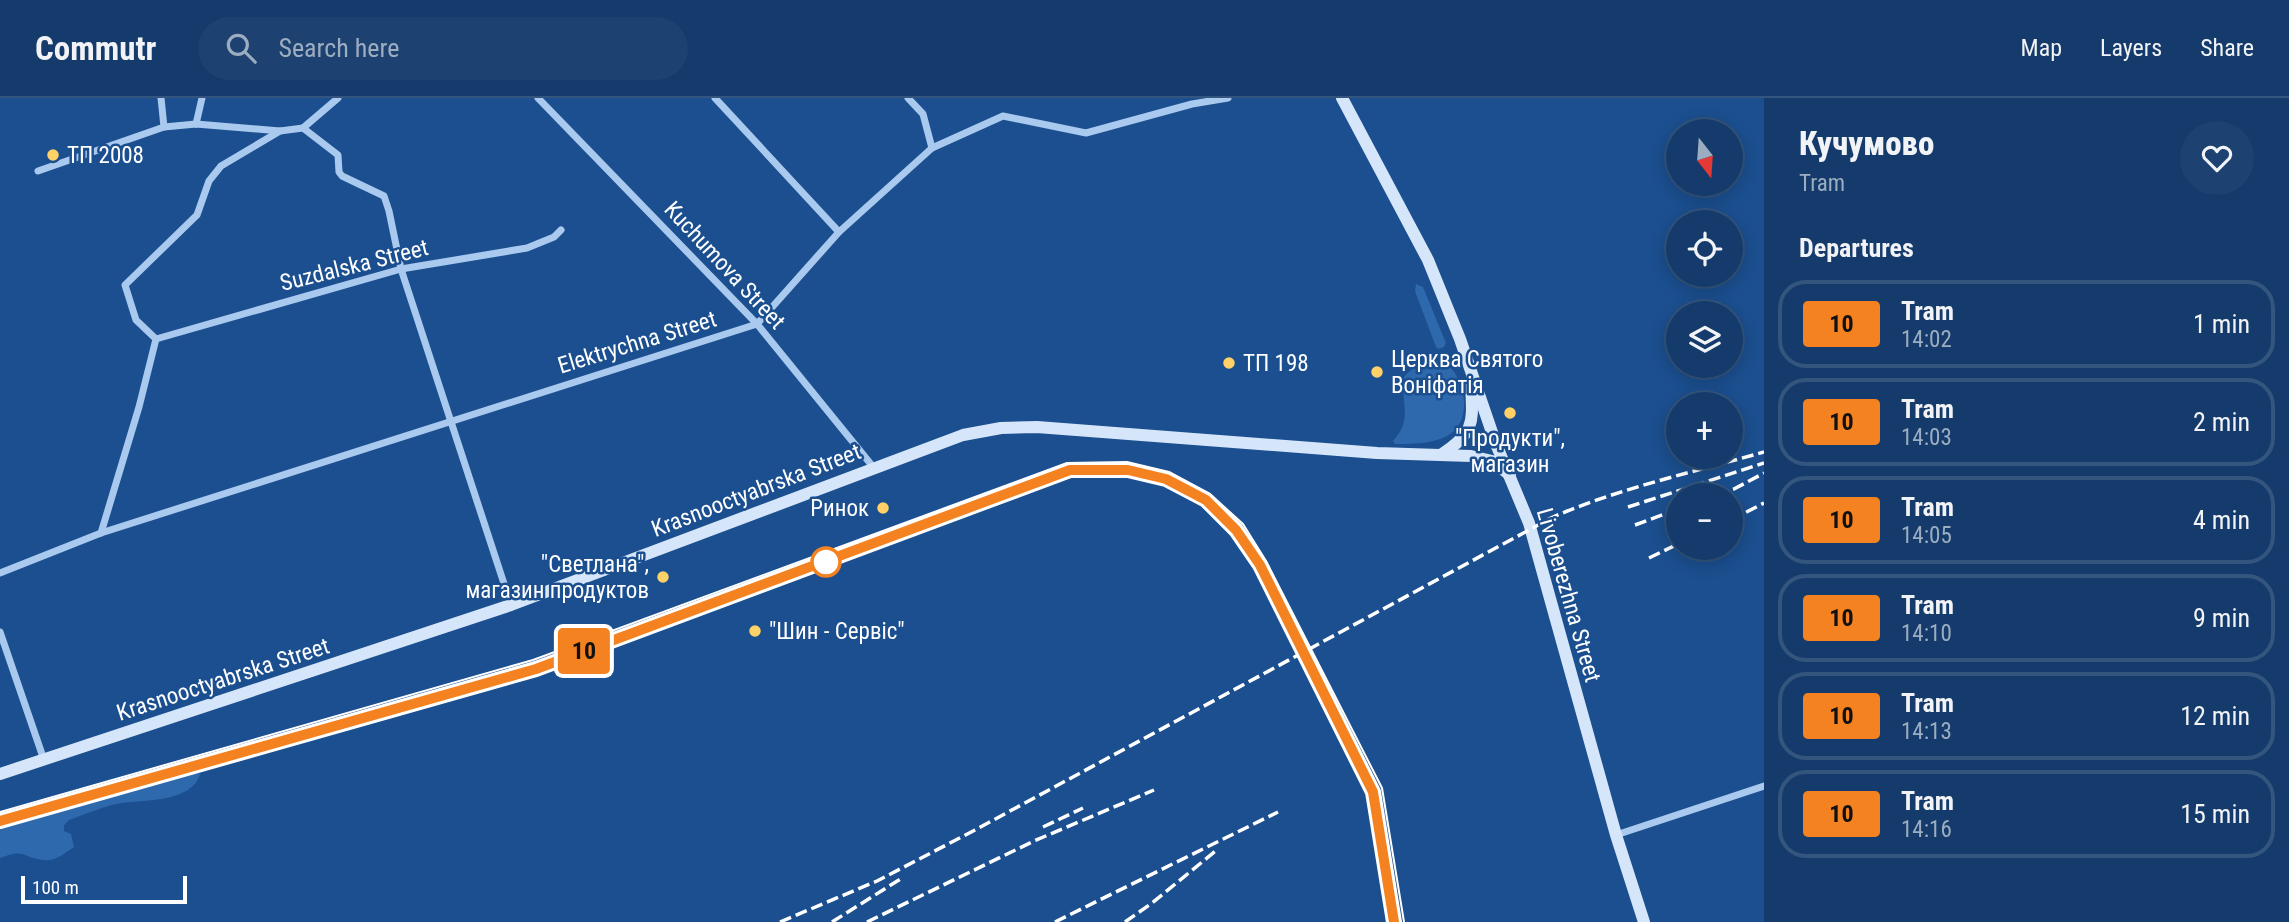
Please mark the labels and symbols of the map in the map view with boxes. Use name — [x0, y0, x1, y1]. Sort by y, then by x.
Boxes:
north arrow — [1666, 119, 1743, 196]
place label: ТП 2008 — [67, 142, 144, 169]
marker: ТП 2008 — [45, 147, 61, 163]
street label: Kuchumova Street — [659, 196, 791, 335]
street label: Suzdalska Street — [277, 234, 431, 297]
street label: Elektrychna Street — [555, 306, 720, 379]
place label: Церква Святого Воніфатія — [1391, 346, 1543, 399]
place label: ТП 198 — [1243, 350, 1309, 377]
marker: ТП 198 — [1221, 355, 1237, 371]
marker: Церква Святого Воніфатія — [1369, 364, 1385, 380]
marker: "Продукти", магазин — [1502, 405, 1518, 421]
place label: "Продукти", магазин — [1455, 425, 1565, 478]
street label: Krasnooctyabrska Street — [648, 438, 865, 543]
place label: Ринок — [810, 495, 869, 522]
marker: Ринок — [875, 500, 891, 516]
street label: Livoberezhna Street — [1531, 505, 1606, 685]
unlabelled marker — [811, 547, 841, 577]
place label: "Светлана", магазин продуктов — [465, 551, 649, 604]
marker: "Светлана", магазин продуктов — [655, 569, 671, 585]
place label: "Шин - Сервіс" — [769, 618, 905, 645]
marker: "Шин - Сервіс" — [747, 623, 763, 639]
line badge: 10 — [552, 628, 616, 674]
street label: Krasnooctyabrska Street — [113, 632, 333, 727]
scale bar — [21, 873, 187, 905]

